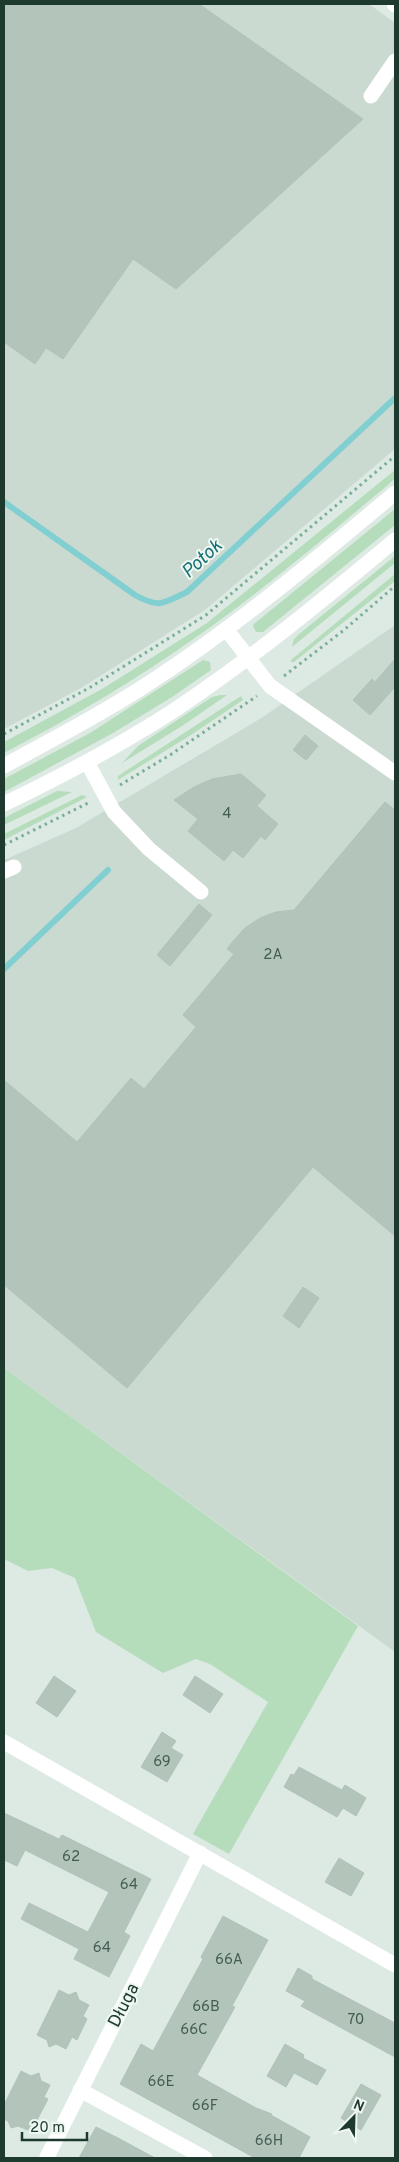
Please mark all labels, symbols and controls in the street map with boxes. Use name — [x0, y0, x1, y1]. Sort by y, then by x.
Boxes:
water label: Potok — [177, 534, 228, 584]
house number: 4 — [222, 805, 232, 824]
house number: 2A — [263, 946, 283, 965]
house number: 69 — [153, 1753, 171, 1772]
house number: 62 — [62, 1848, 80, 1867]
house number: 64 — [120, 1876, 138, 1895]
house number: 64 — [93, 1939, 111, 1958]
house number: 66A — [215, 1951, 243, 1970]
street label: Długa — [103, 1980, 145, 2032]
house number: 66B — [192, 1998, 220, 2017]
house number: 70 — [347, 2011, 365, 2030]
house number: 66C — [180, 2021, 208, 2040]
house number: 66E — [148, 2073, 174, 2092]
north arrow — [329, 2092, 379, 2142]
house number: 66F — [192, 2097, 218, 2116]
text: N — [351, 2097, 366, 2116]
scale bar — [22, 2110, 88, 2142]
text: 20 m — [30, 2119, 65, 2138]
house number: 66H — [255, 2132, 283, 2151]

